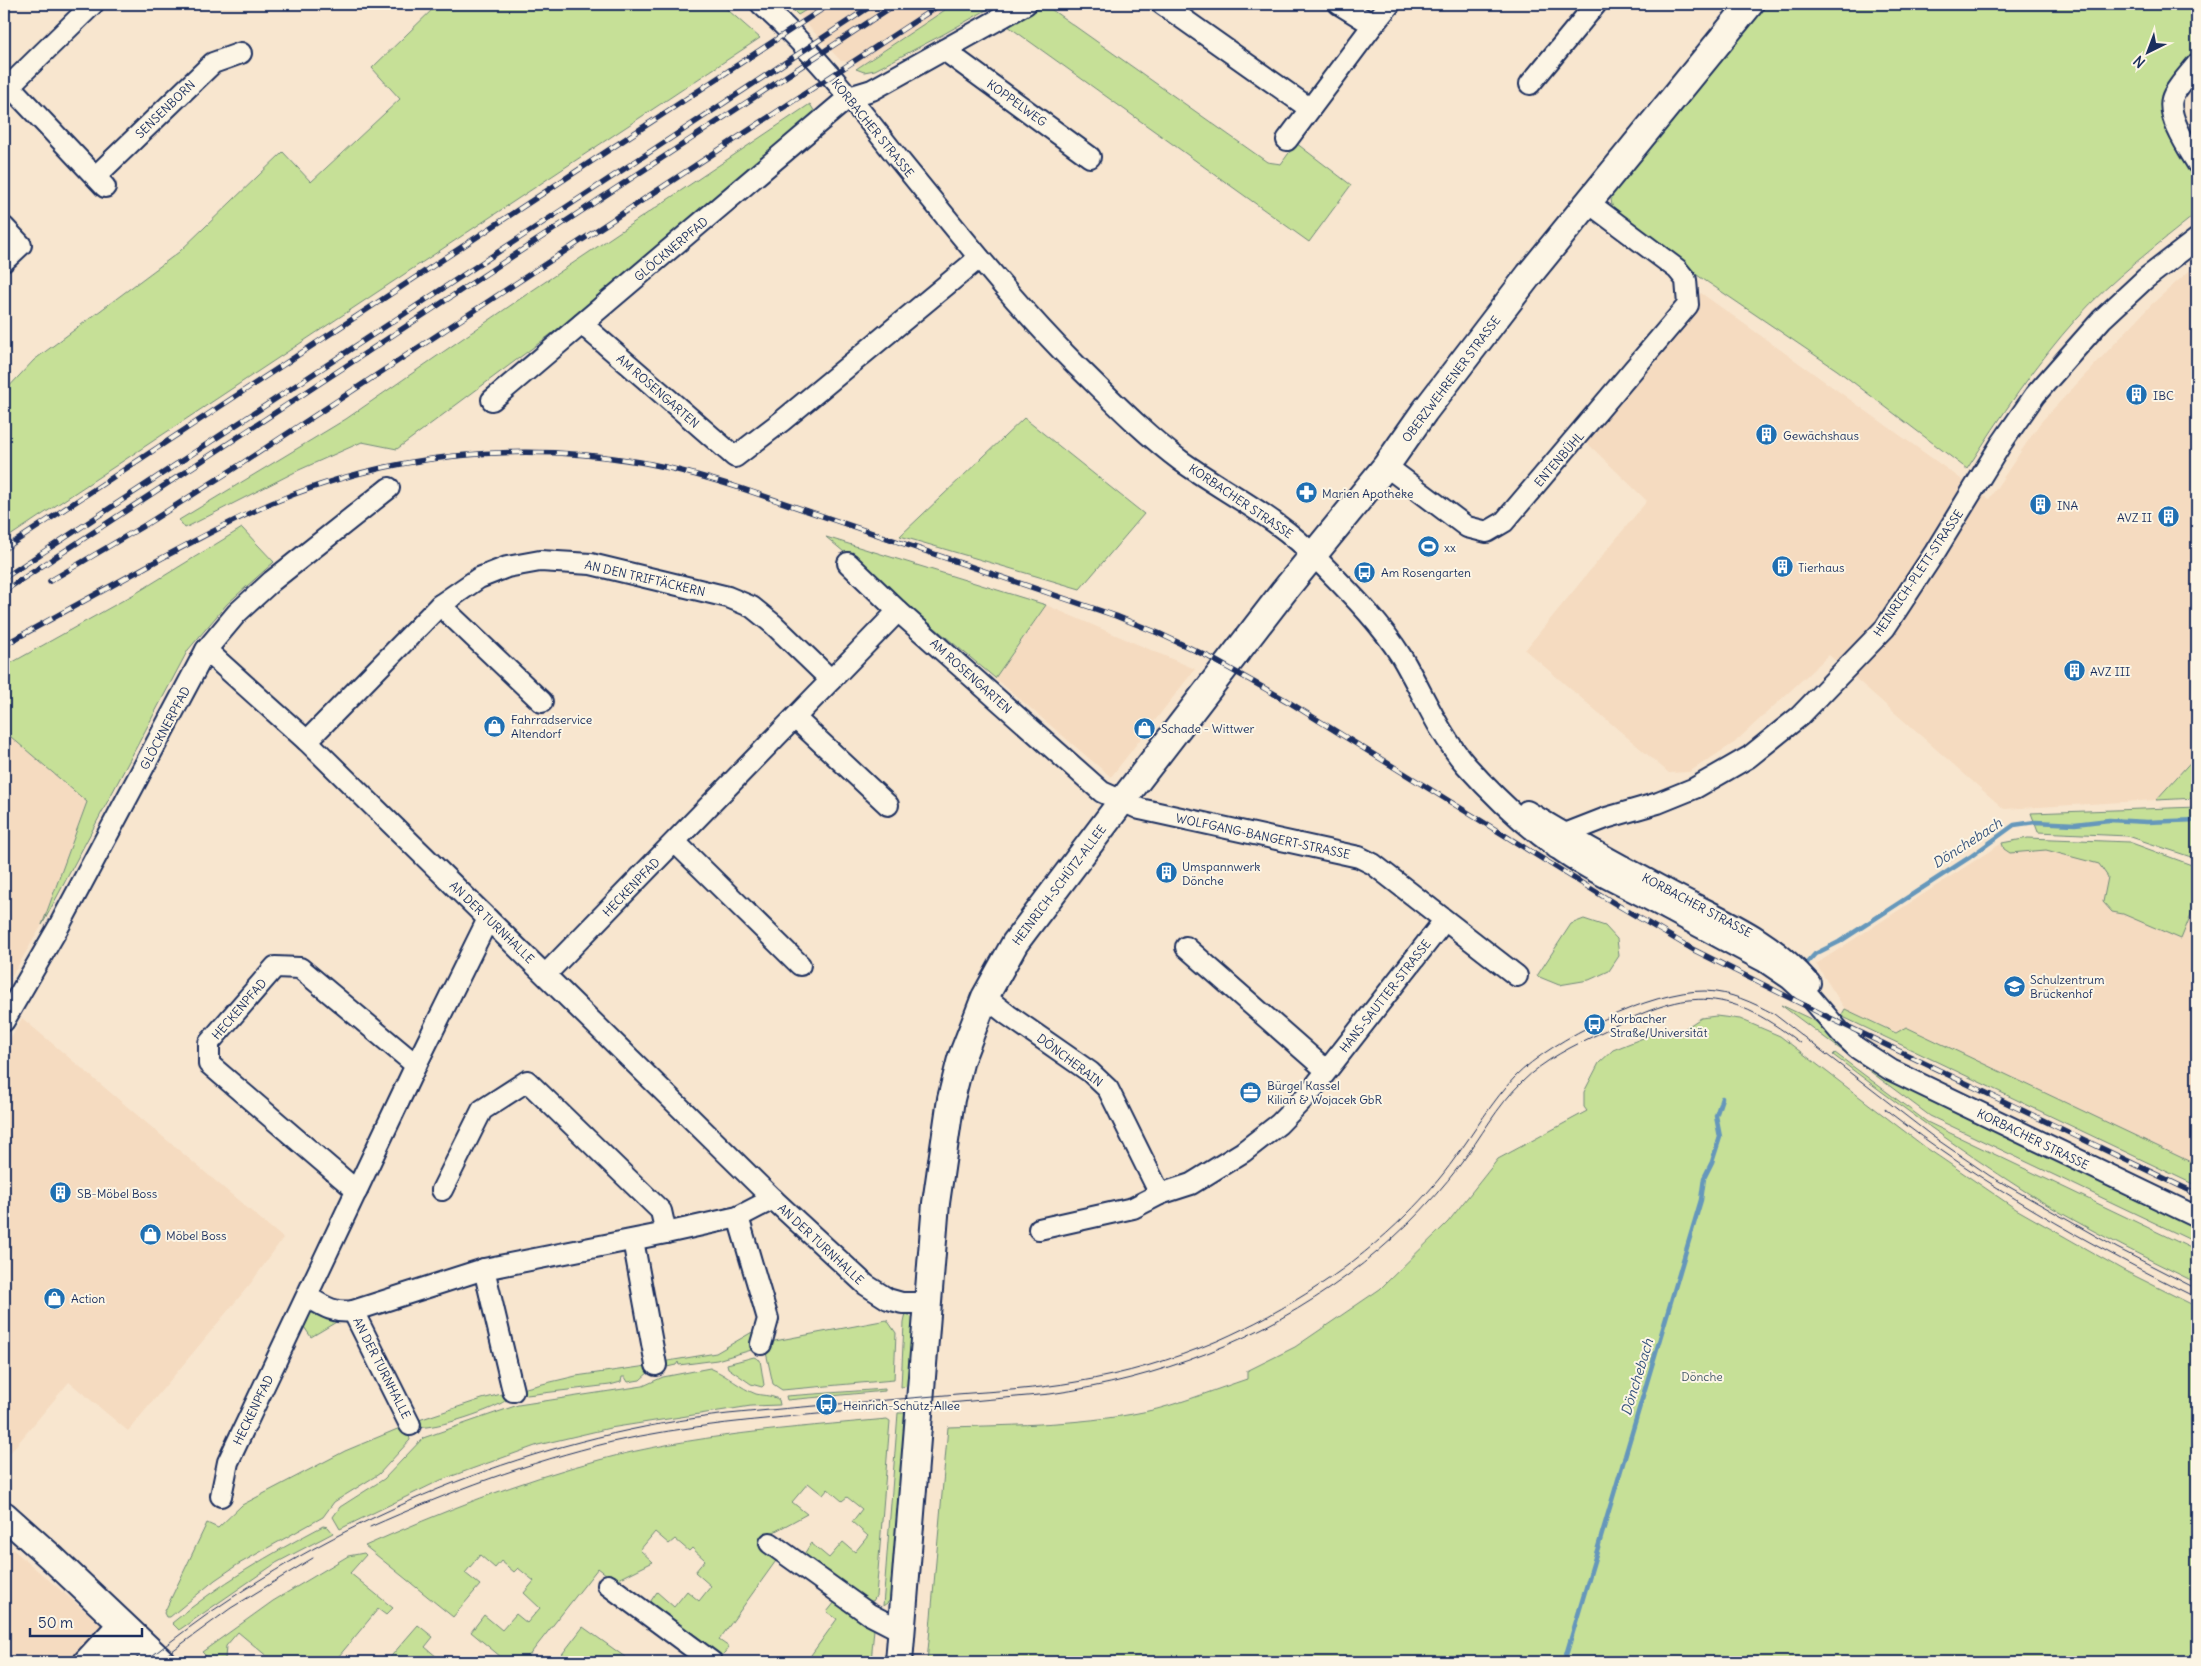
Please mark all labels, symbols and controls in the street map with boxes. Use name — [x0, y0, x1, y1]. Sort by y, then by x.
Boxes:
north arrow — [2124, 28, 2174, 78]
text: N — [2130, 52, 2149, 72]
street label: KORBACHER STRASSE — [829, 76, 917, 180]
street label: KOPPELWEG — [984, 76, 1050, 130]
street label: SENSENBORN — [132, 77, 198, 141]
street label: GLÖCKNERPFAD — [631, 214, 711, 284]
street label: OBERZWEHRENER STRASSE — [1399, 313, 1503, 445]
street label: AM ROSENGARTEN — [614, 351, 702, 431]
building icon: IBC — [2125, 383, 2149, 407]
place label: IBC — [2153, 388, 2174, 403]
building icon: Gewächshaus — [1755, 423, 1779, 447]
street label: ENTENBÜHL — [1531, 428, 1587, 490]
place label: Gewächshaus — [1783, 428, 1859, 443]
street label: KORBACHER STRASSE — [1186, 461, 1296, 541]
pharmacy icon: Marien Apotheke — [1294, 481, 1318, 505]
place label: Marien Apotheke — [1322, 486, 1414, 501]
building icon: INA — [2029, 493, 2053, 517]
place label: INA — [2057, 498, 2079, 513]
building icon: AVZ II — [2156, 505, 2180, 529]
street label: HEINRICH-PLETT-STRASSE — [1870, 507, 1966, 639]
place label: AVZ II — [2117, 510, 2152, 525]
sports icon: xx — [1416, 535, 1440, 559]
place label: xx — [1444, 540, 1456, 555]
building icon: Tierhaus — [1770, 555, 1794, 579]
street label: AN DEN TRIFTÄCKERN — [583, 557, 707, 599]
bus stop icon: Am Rosengarten — [1353, 560, 1377, 584]
place label: Tierhaus — [1798, 560, 1845, 575]
place label: Am Rosengarten — [1381, 565, 1471, 580]
street label: AM ROSENGARTEN — [927, 635, 1015, 717]
building icon: AVZ III — [2062, 659, 2086, 683]
place label: AVZ III — [2090, 664, 2130, 679]
street label: GLÖCKNERPFAD — [137, 684, 193, 772]
place label: Fahrradservice Altendorf — [511, 712, 592, 741]
shop icon: Fahrradservice Altendorf — [483, 714, 507, 738]
shop icon: Schade - Wittwer — [1133, 716, 1157, 740]
place label: Schade - Wittwer — [1161, 721, 1254, 736]
street label: WOLFGANG-BANGERT-STRASSE — [1174, 810, 1352, 862]
water label: Dönchebach — [1929, 813, 2006, 872]
street label: HEINRICH-SCHÜTZ-ALLEE — [1009, 822, 1109, 948]
street label: HECKENPFAD — [599, 855, 663, 919]
place label: Umspannwerk Dönche — [1182, 859, 1261, 888]
building icon: Umspannwerk Dönche — [1154, 861, 1178, 885]
street label: KORBACHER STRASSE — [1640, 870, 1754, 940]
street label: AN DER TURNHALLE — [447, 878, 537, 966]
street label: HANS-SAUTTER-STRASSE — [1336, 937, 1434, 1055]
place label: Schulzentrum Brückenhof — [2030, 972, 2105, 1001]
school or university icon: Schulzentrum Brückenhof — [2002, 974, 2026, 998]
street label: HECKENPFAD — [208, 975, 270, 1043]
place label: Korbacher Straße/Universität — [1610, 1011, 1707, 1040]
bus stop icon: Korbacher Straße/Universität — [1582, 1013, 1606, 1037]
street label: DÖNCHERAIN — [1034, 1030, 1106, 1090]
place label: Bürgel Kassel Kilian & Wojacek GbR — [1267, 1078, 1382, 1107]
office icon: Bürgel Kassel Kilian & Wojacek GbR — [1239, 1080, 1263, 1104]
street label: KORBACHER STRASSE — [1975, 1105, 2091, 1173]
building icon: SB-Möbel Boss — [49, 1181, 73, 1205]
place label: SB-Möbel Boss — [77, 1186, 157, 1201]
street label: AN DER TURNHALLE — [775, 1200, 867, 1288]
shop icon: Möbel Boss — [138, 1223, 162, 1247]
place label: Möbel Boss — [166, 1228, 227, 1243]
shop icon: Action — [43, 1286, 67, 1310]
place label: Action — [71, 1291, 105, 1306]
street label: AN DER TURNHALLE — [350, 1315, 414, 1421]
water label: Dönchebach — [1617, 1335, 1657, 1418]
park label: Dönche — [1681, 1369, 1723, 1384]
street label: HECKENPFAD — [230, 1373, 276, 1447]
bus stop icon: Heinrich-Schütz-Allee — [815, 1393, 839, 1417]
place label: Heinrich-Schütz-Allee — [843, 1398, 960, 1413]
scale bar — [30, 1606, 142, 1638]
text: 50 m — [38, 1613, 73, 1632]

